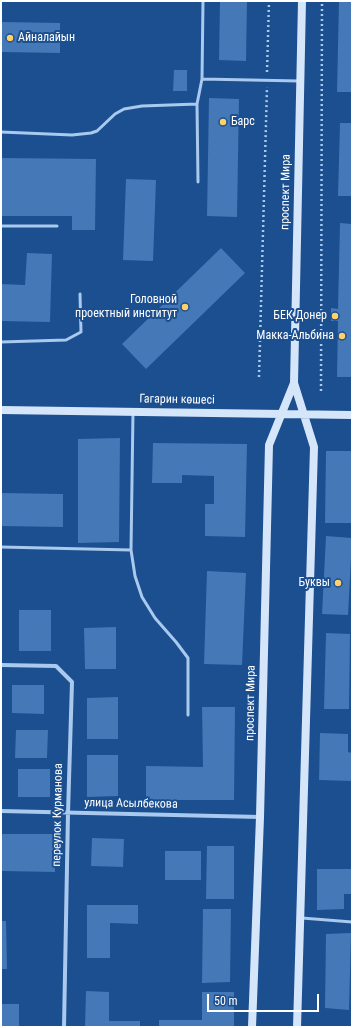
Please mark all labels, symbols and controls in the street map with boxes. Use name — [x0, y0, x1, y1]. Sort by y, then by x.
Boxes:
place label: Айналайын — [18, 31, 75, 45]
marker: Айналайын — [5, 33, 15, 43]
place label: Барс — [231, 115, 255, 129]
marker: Барс — [218, 117, 228, 127]
street label: проспект Мира — [278, 154, 294, 230]
place label: Головной проектный институт — [75, 293, 177, 321]
marker: Головной проектный институт — [180, 302, 190, 312]
place label: БЕК Донер — [273, 309, 327, 323]
marker: БЕК Донер — [330, 311, 340, 321]
place label: Макка-Альбина — [256, 329, 334, 343]
marker: Макка-Альбина — [337, 331, 347, 341]
street label: Гагарин көшесі — [139, 392, 215, 408]
place label: Буквы — [298, 576, 330, 590]
marker: Буквы — [333, 578, 343, 588]
street label: проспект Мира — [243, 665, 259, 741]
street label: переулок Курманова — [50, 763, 66, 867]
street label: улица Асылбекова — [84, 796, 178, 812]
scale bar — [209, 986, 321, 1012]
text: 50 m — [214, 994, 238, 1008]

